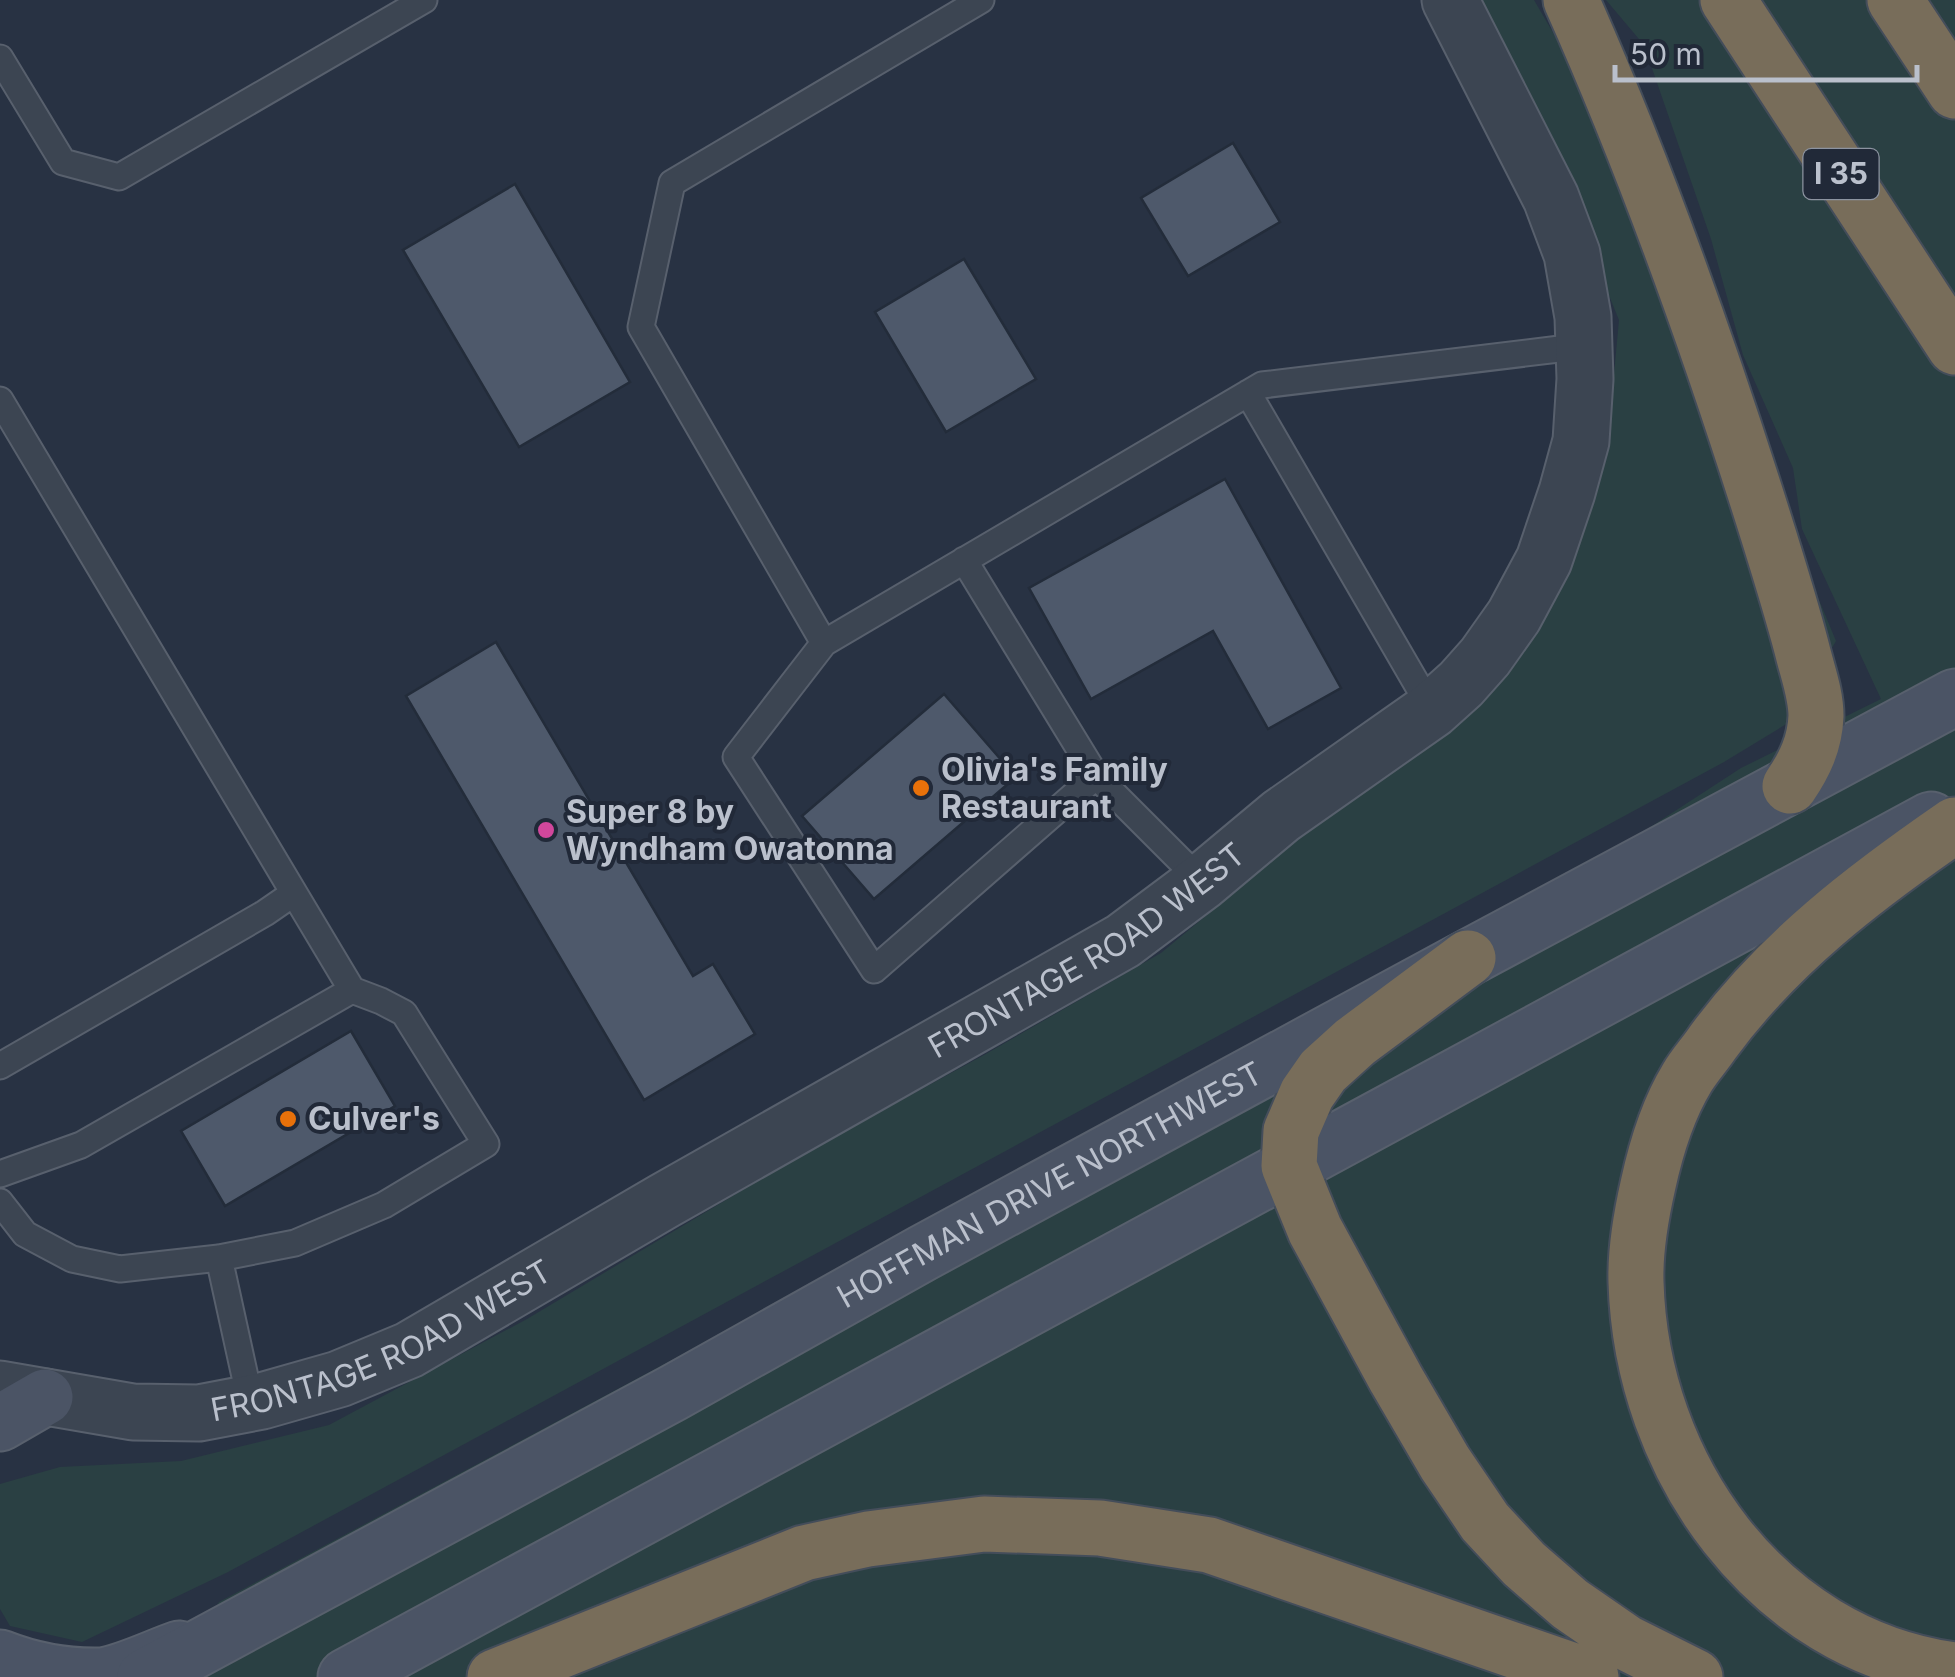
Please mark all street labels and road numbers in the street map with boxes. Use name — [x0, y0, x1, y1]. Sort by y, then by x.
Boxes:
road number: I 35 — [1804, 149, 1878, 199]
street label: FRONTAGE ROAD WEST — [921, 834, 1253, 1066]
street label: HOFFMAN DRIVE NORTHWEST — [830, 1053, 1269, 1316]
street label: FRONTAGE ROAD WEST — [207, 1251, 558, 1429]

